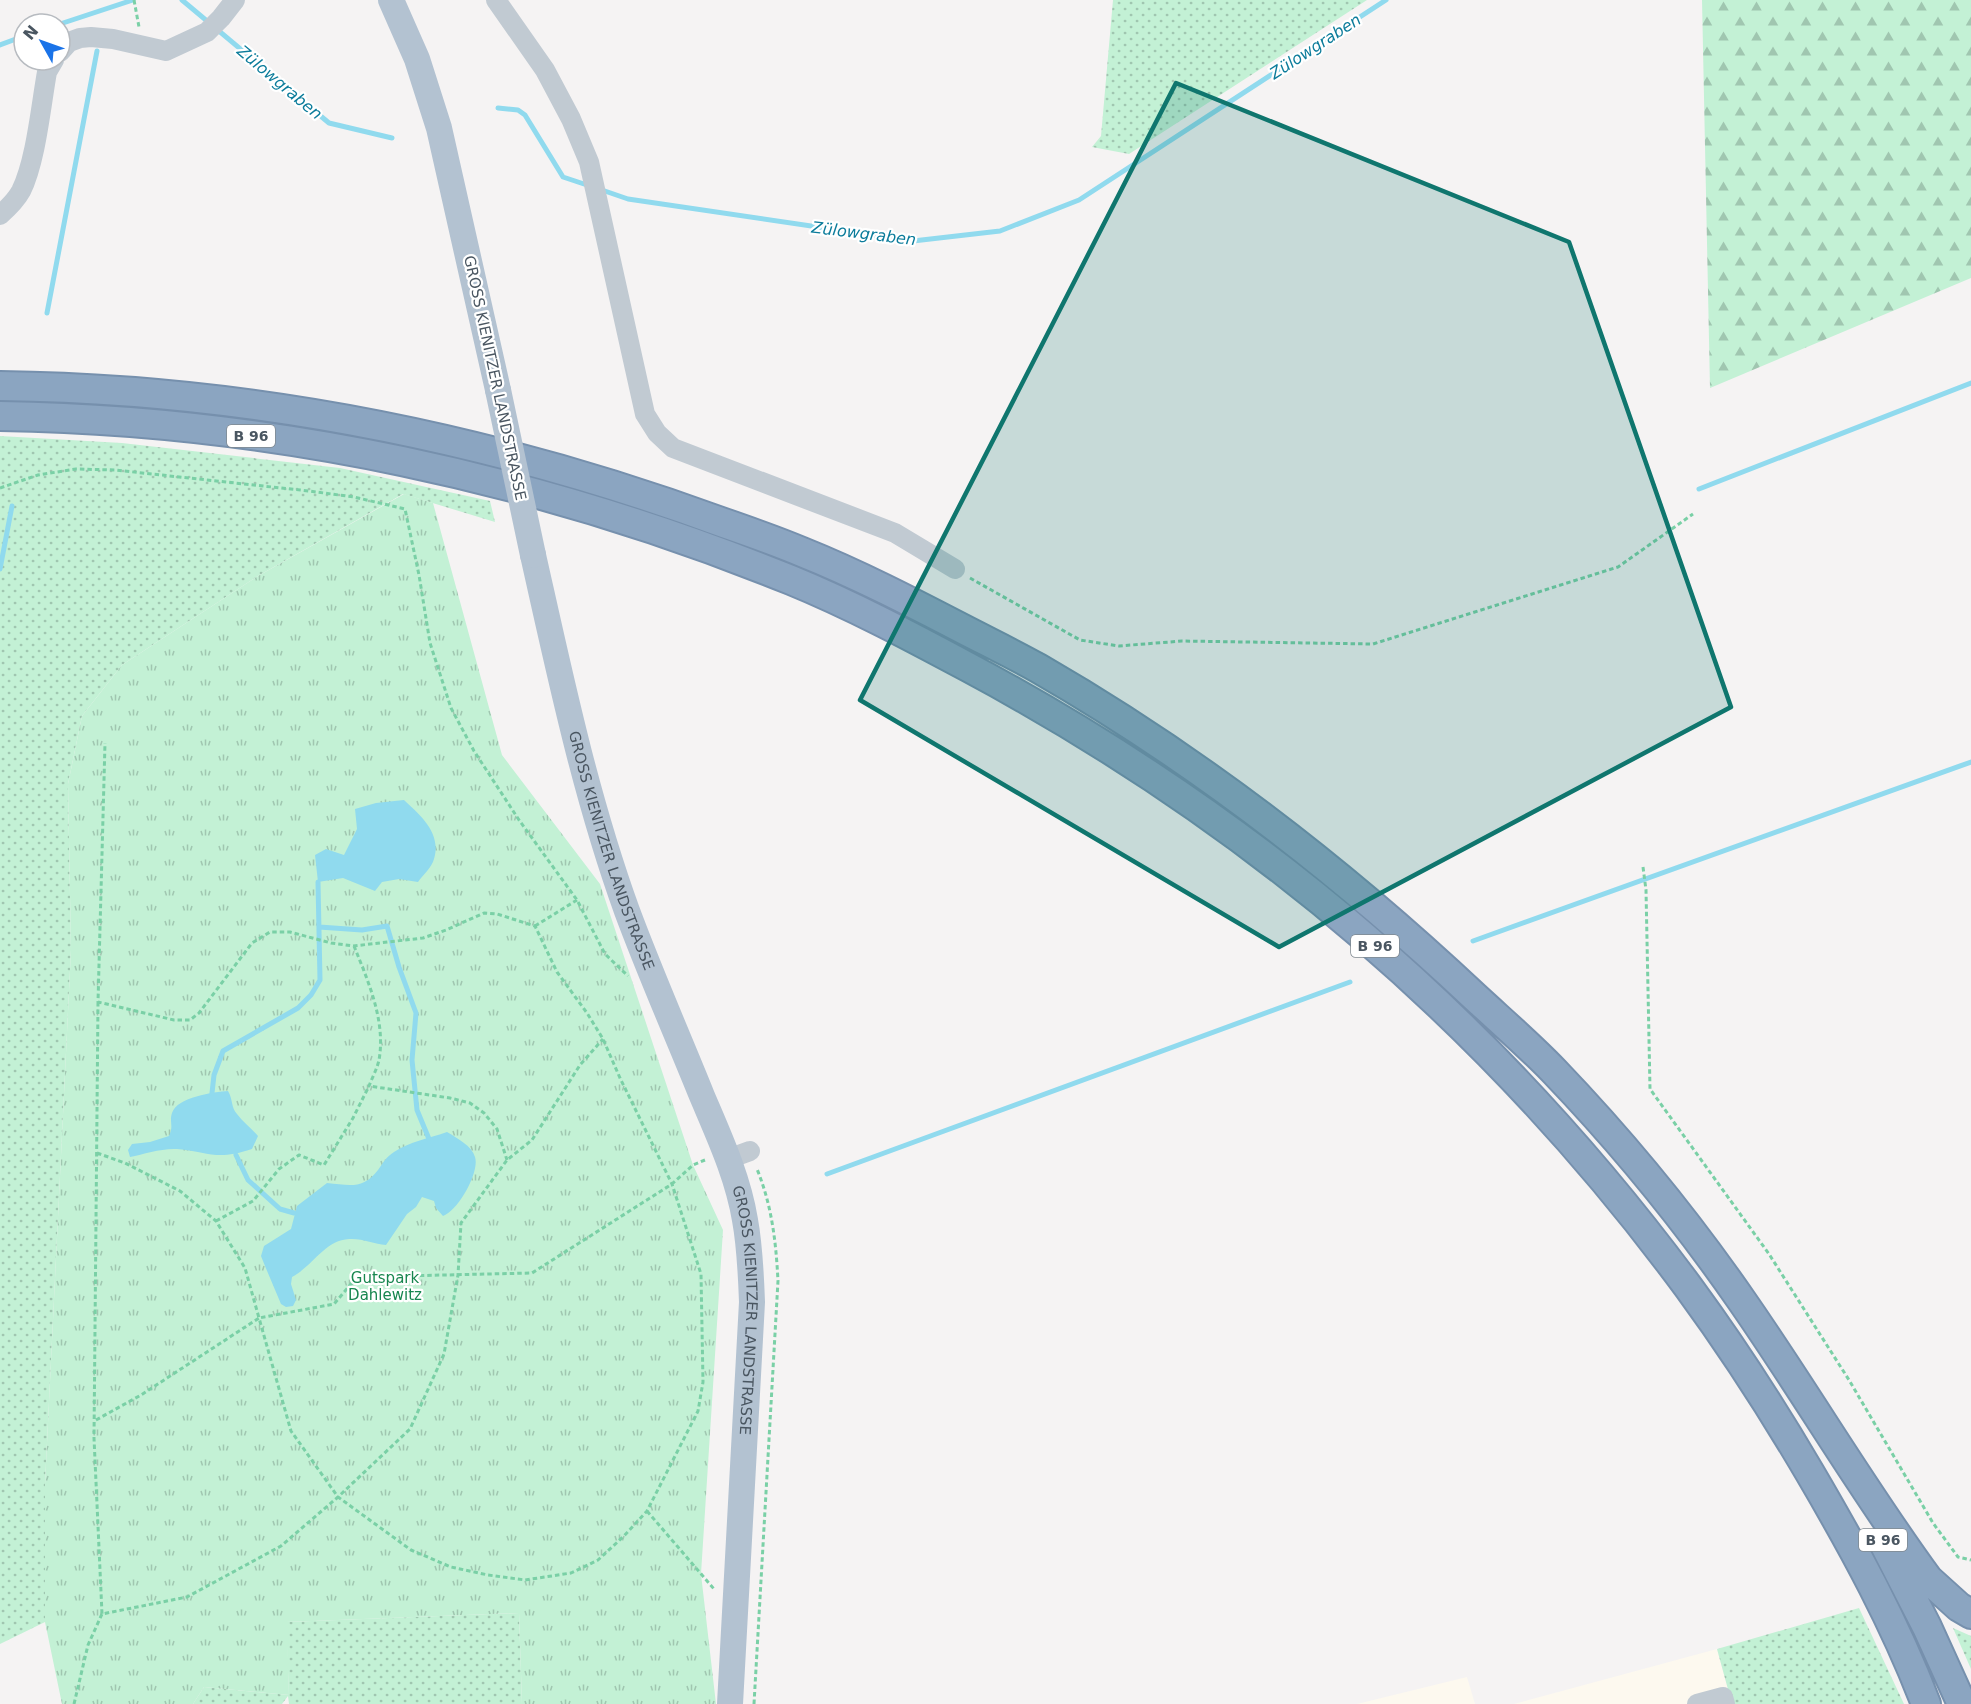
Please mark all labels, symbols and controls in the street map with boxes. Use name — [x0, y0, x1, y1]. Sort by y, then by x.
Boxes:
water label: Zülowgraben — [1265, 10, 1365, 84]
north arrow — [12, 12, 72, 72]
text: N — [19, 21, 42, 44]
water label: Zülowgraben — [233, 41, 326, 123]
water label: Zülowgraben — [810, 218, 917, 249]
street label: GROSS KIENITZER LANDSTRASSE — [460, 254, 530, 502]
road number: B 96 — [227, 425, 275, 447]
street label: GROSS KIENITZER LANDSTRASSE — [565, 729, 658, 973]
road number: B 96 — [1351, 935, 1399, 957]
street label: GROSS KIENITZER LANDSTRASSE — [728, 1184, 761, 1435]
park label: Gutspark Dahlewitz — [348, 1269, 422, 1304]
road number: B 96 — [1859, 1529, 1907, 1551]

